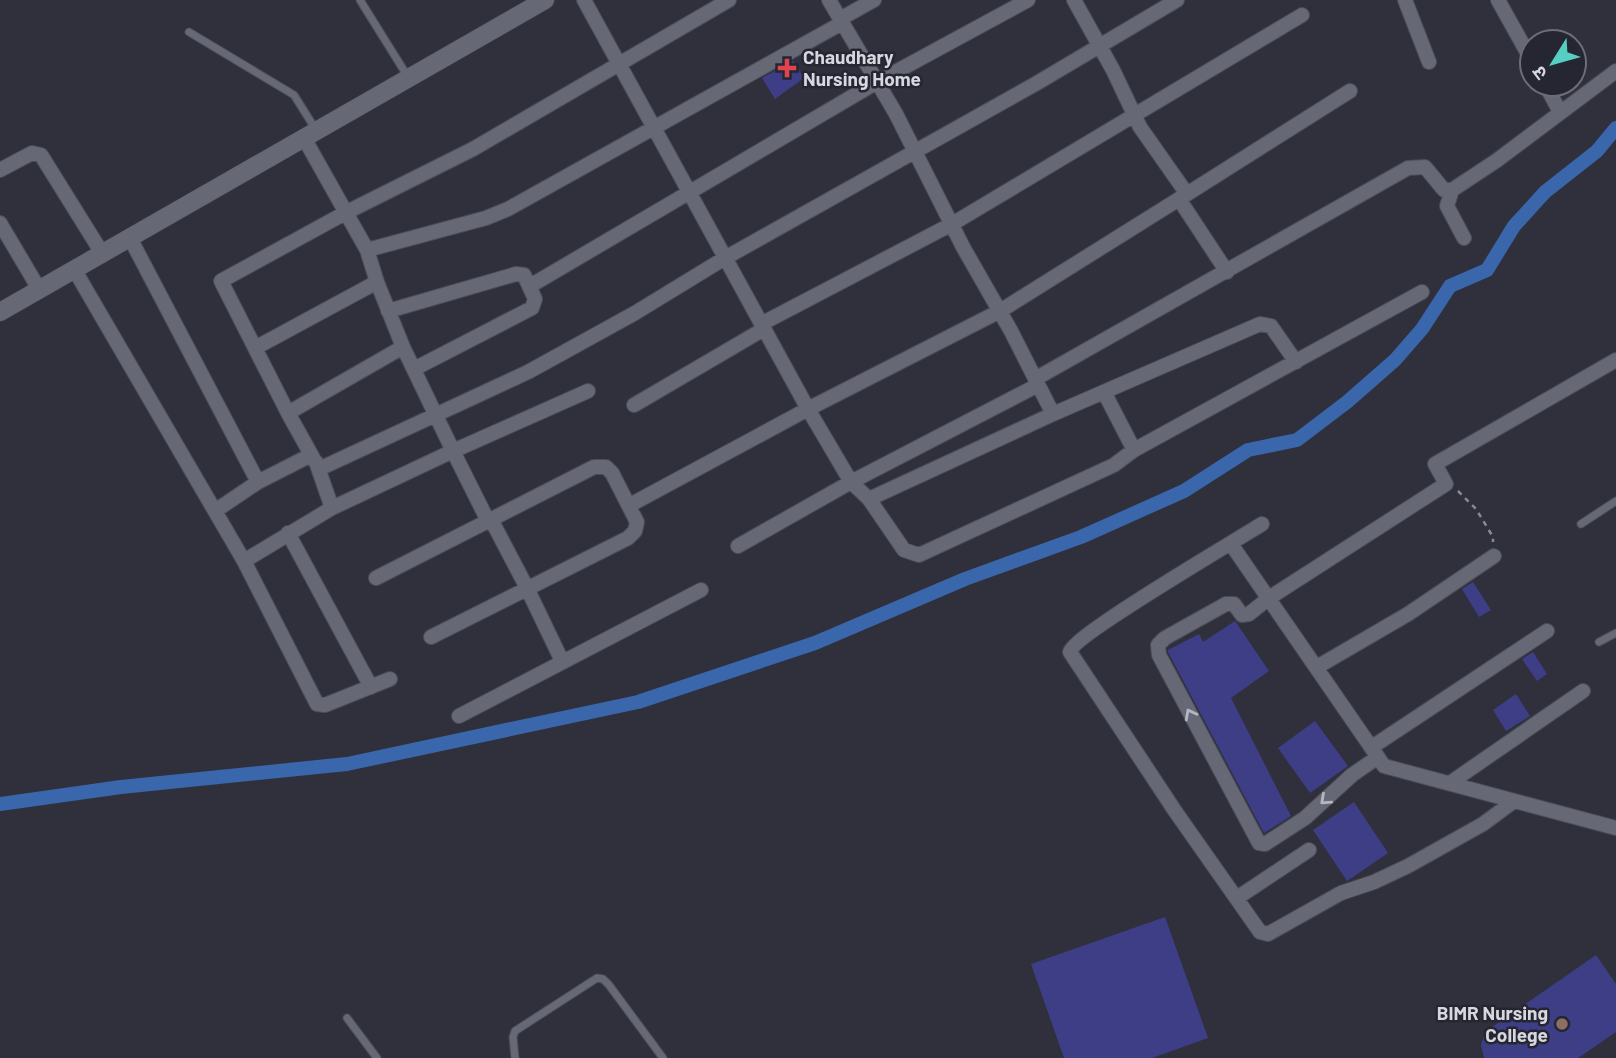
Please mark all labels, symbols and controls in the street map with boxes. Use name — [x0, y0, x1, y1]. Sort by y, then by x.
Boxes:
north arrow — [1518, 28, 1588, 98]
place label: Chaudhary Nursing Home — [803, 45, 921, 90]
marker: Chaudhary Nursing Home — [777, 58, 797, 78]
text: उ — [1526, 61, 1552, 85]
one-way arrow — [1185, 709, 1199, 721]
one-way arrow — [1320, 791, 1333, 804]
place label: BIMR Nursing College — [1437, 1001, 1548, 1046]
marker: BIMR Nursing College — [1554, 1016, 1570, 1032]

